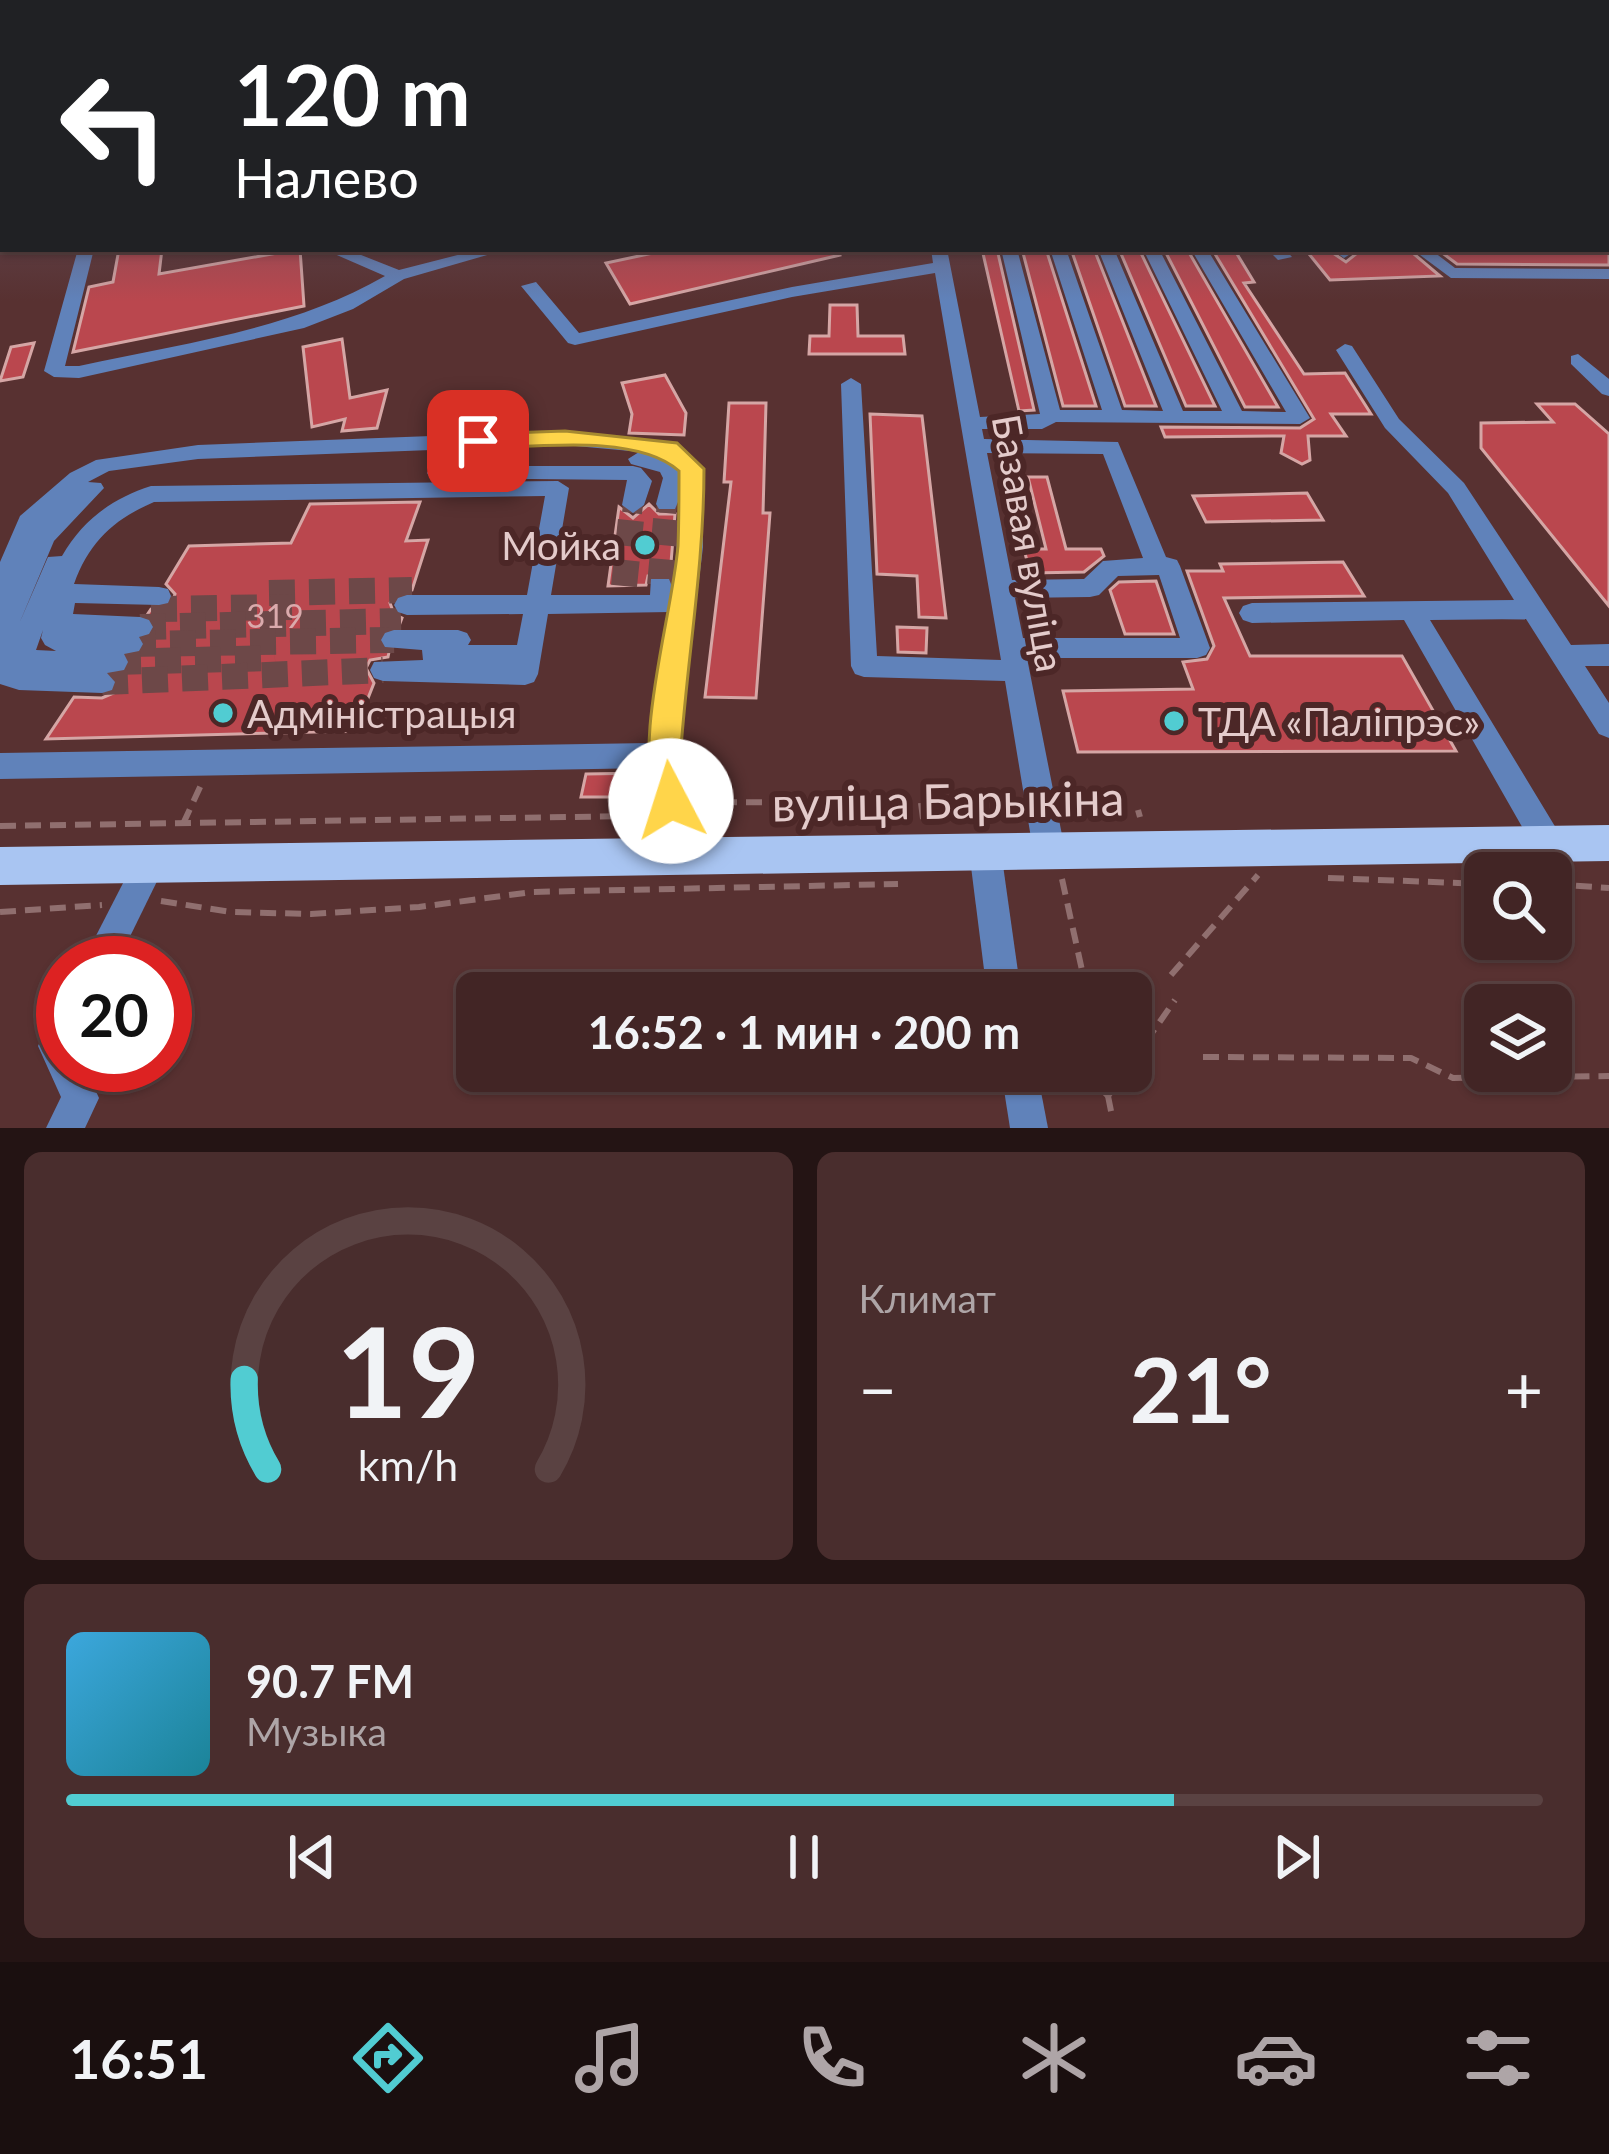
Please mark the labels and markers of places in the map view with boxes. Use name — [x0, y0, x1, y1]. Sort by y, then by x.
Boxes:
pin — [427, 390, 529, 492]
place label: Мойка — [501, 522, 621, 568]
marker: Мойка — [632, 532, 658, 558]
place label: Адміністрацыя — [247, 690, 517, 736]
place label: ТДА «Паліпрэс» — [1198, 698, 1480, 744]
marker: Адміністрацыя — [210, 700, 236, 726]
marker: ТДА «Паліпрэс» — [1161, 708, 1187, 734]

